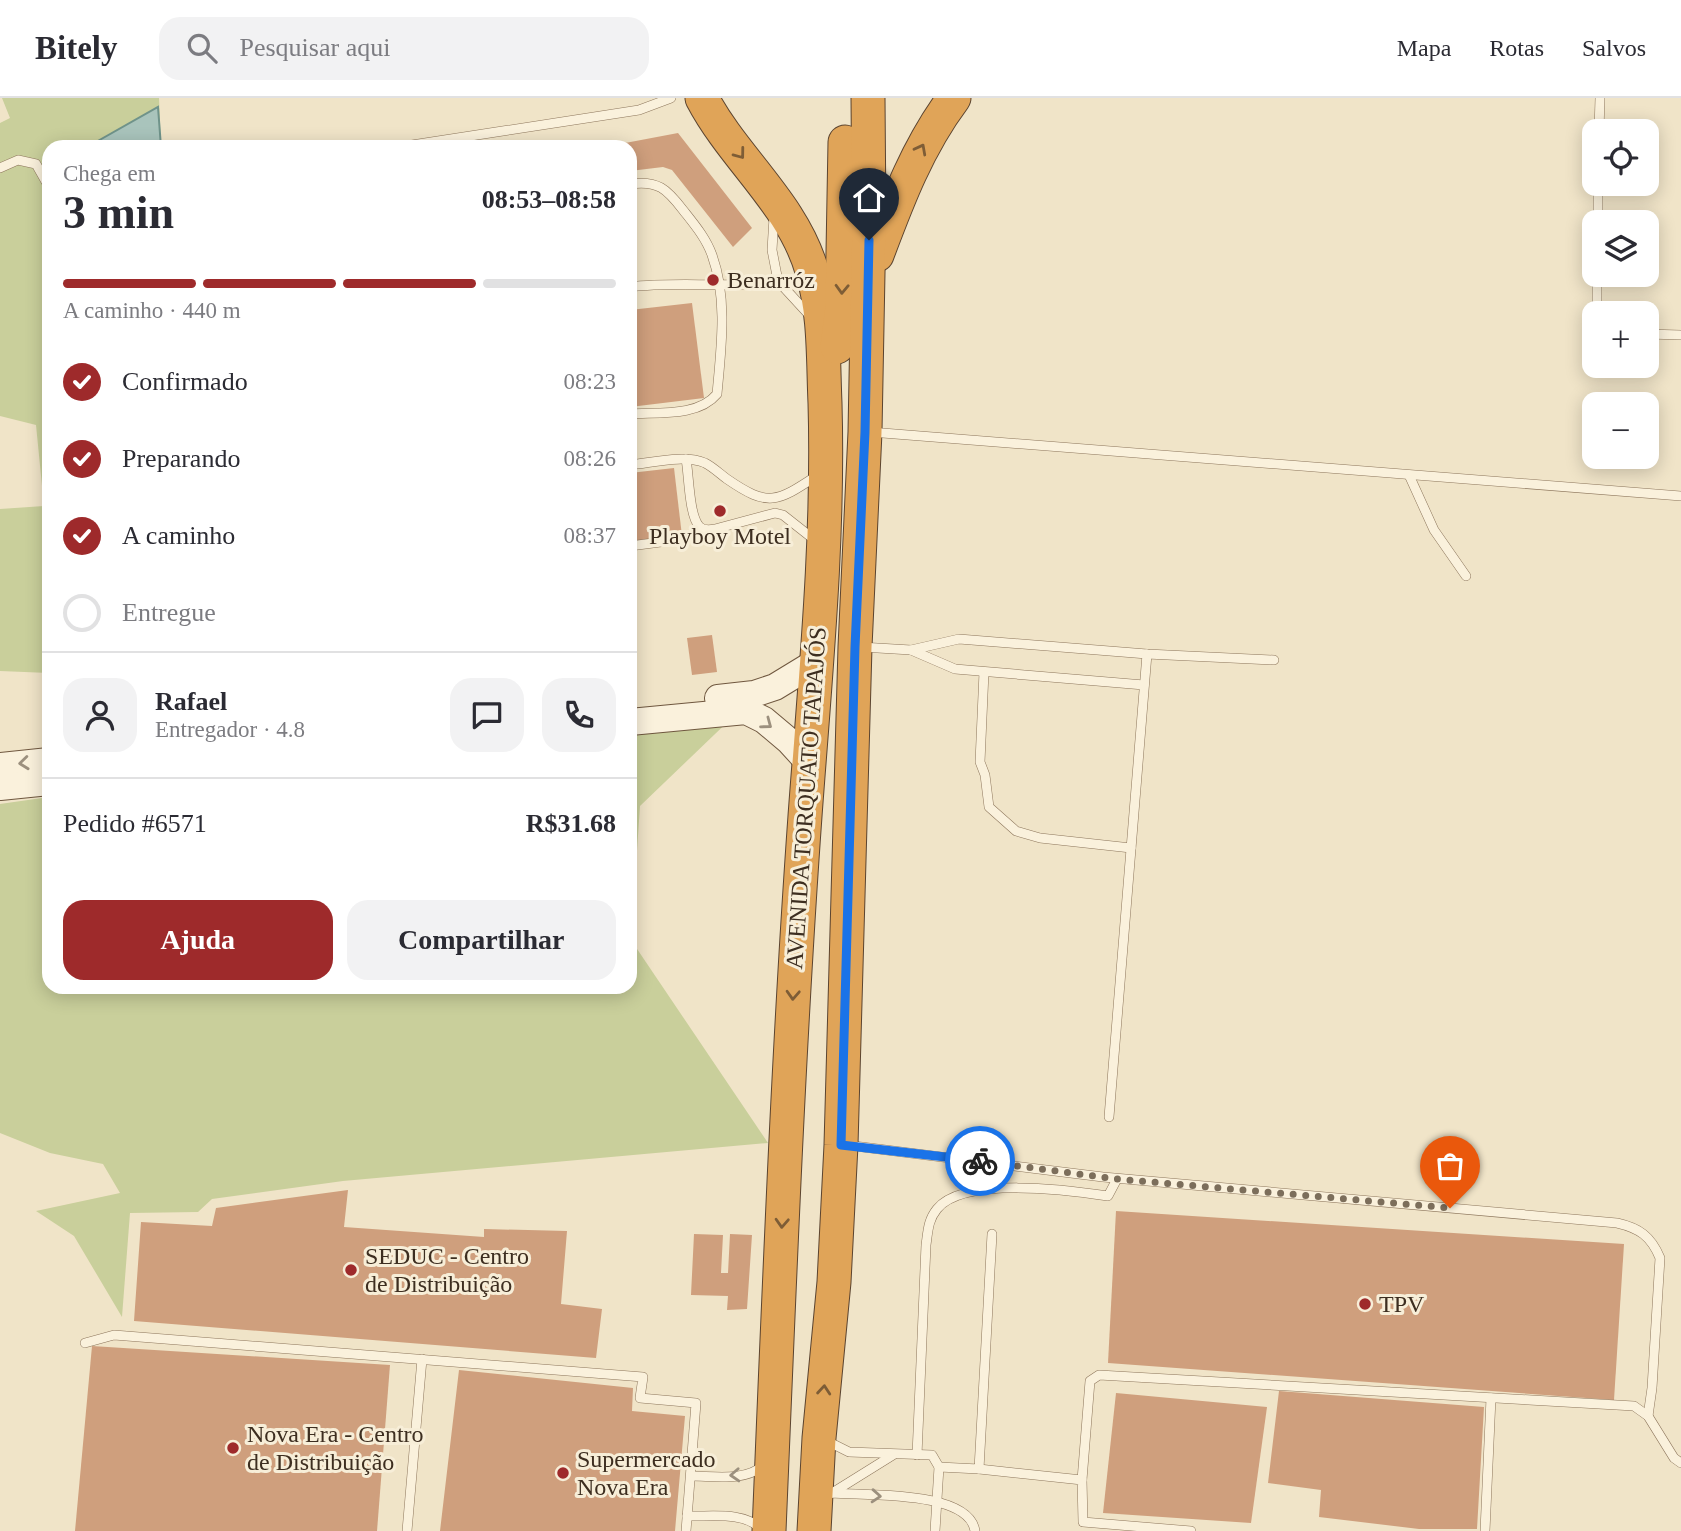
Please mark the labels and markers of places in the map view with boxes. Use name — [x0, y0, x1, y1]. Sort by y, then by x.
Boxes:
pin — [839, 168, 899, 240]
place label: Benarróz — [727, 267, 815, 293]
marker: Benarróz — [705, 272, 721, 288]
marker: Playboy Motel — [712, 503, 728, 519]
place label: Playboy Motel — [649, 523, 791, 549]
pin — [1420, 1136, 1480, 1208]
place label: SEDUC - Centro de Distribuição — [365, 1243, 529, 1297]
marker: SEDUC - Centro de Distribuição — [343, 1262, 359, 1278]
place label: TPV — [1379, 1291, 1425, 1317]
marker: TPV — [1357, 1296, 1373, 1312]
place label: Nova Era - Centro de Distribuição — [247, 1421, 424, 1475]
marker: Nova Era - Centro de Distribuição — [225, 1440, 241, 1456]
place label: Supermercado Nova Era — [577, 1446, 716, 1500]
marker: Supermercado Nova Era — [555, 1465, 571, 1481]

